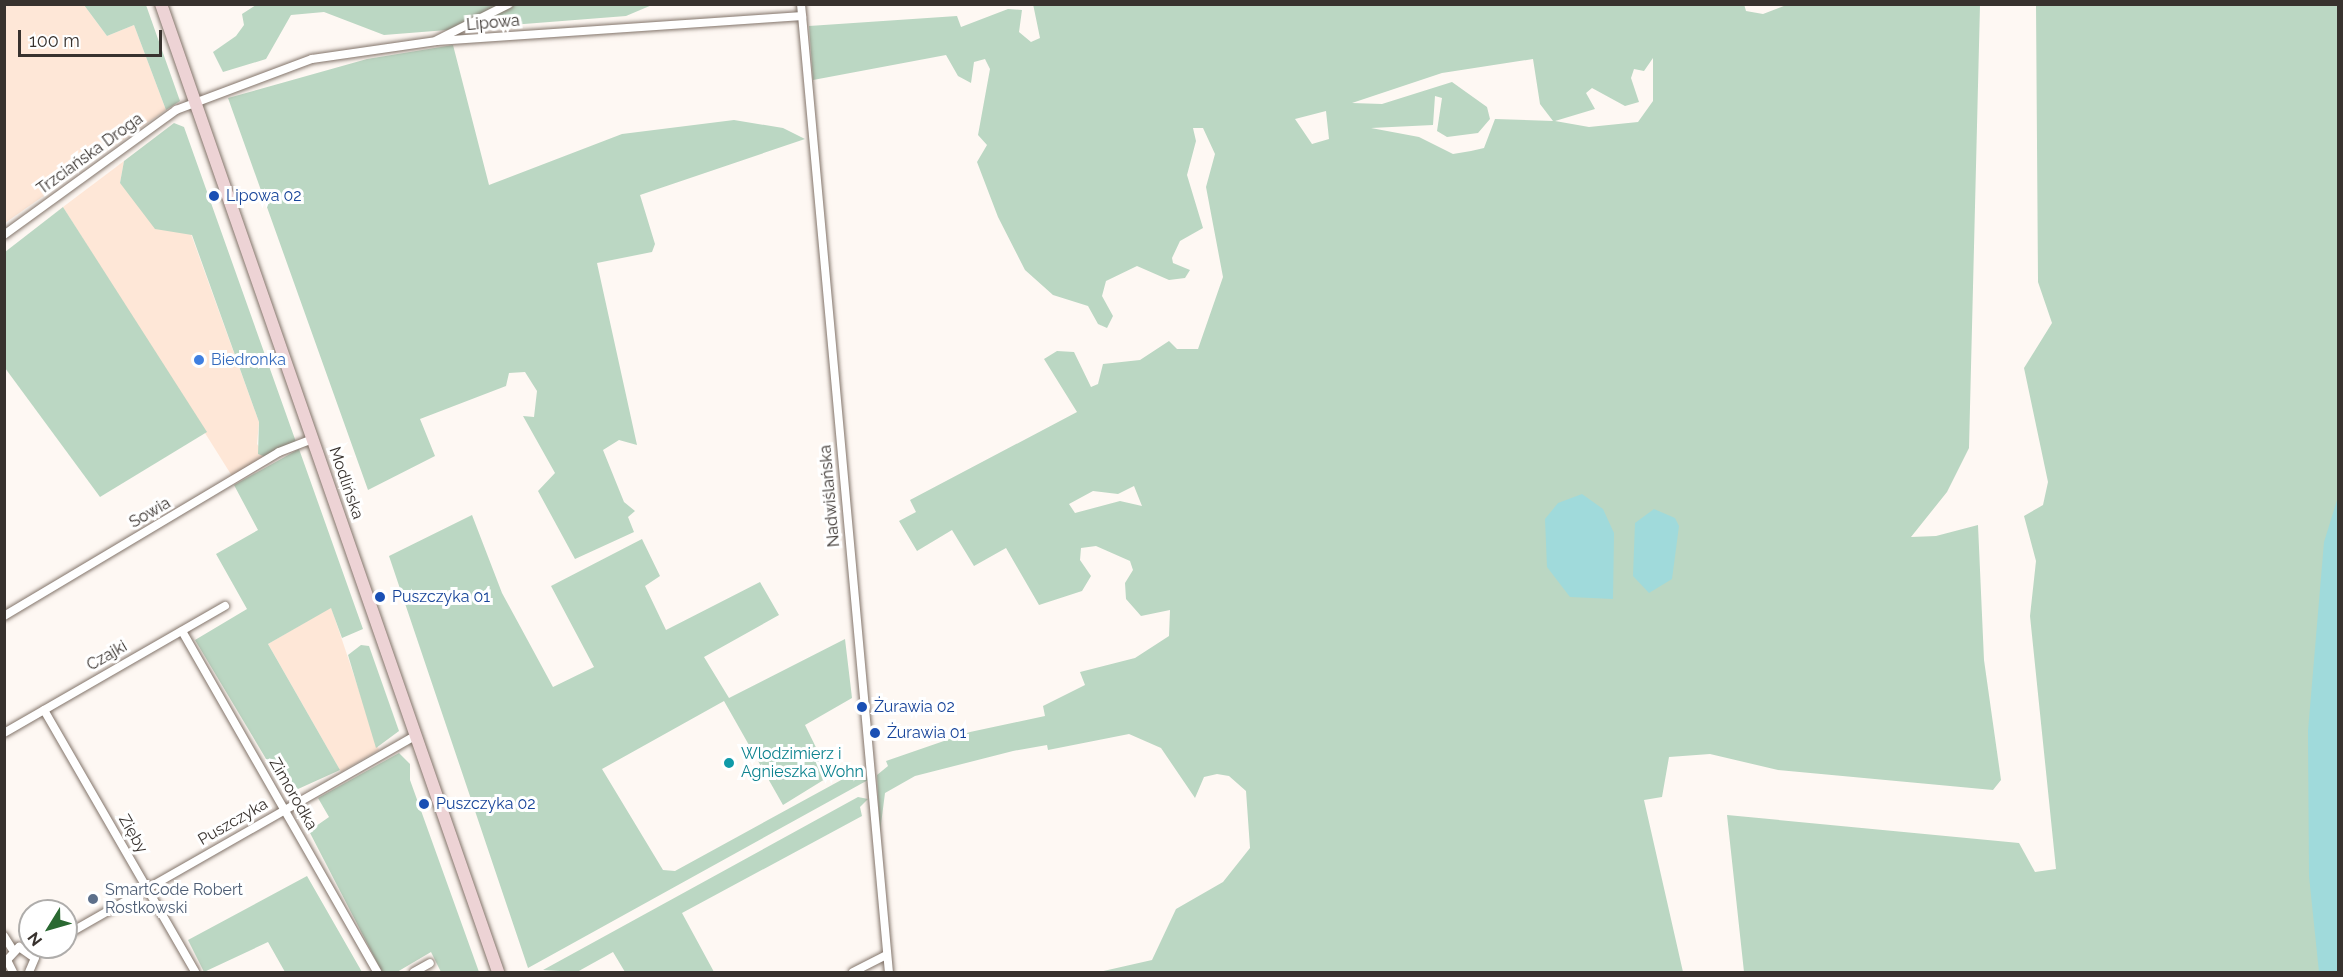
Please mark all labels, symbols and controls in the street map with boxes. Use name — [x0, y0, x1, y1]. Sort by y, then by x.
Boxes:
street label: Lipowa — [466, 11, 520, 35]
scale bar — [21, 18, 165, 56]
text: 100 m — [29, 30, 80, 51]
street label: Trzciańska Droga — [33, 109, 147, 199]
place label: Lipowa 02 — [226, 186, 302, 206]
marker: Lipowa 02 — [207, 189, 221, 203]
place label: Biedronka — [211, 350, 286, 370]
marker: Biedronka — [192, 353, 206, 367]
street label: Modlińska — [325, 444, 367, 522]
street label: Nadwiślańska — [816, 444, 844, 548]
street label: Sowia — [126, 494, 174, 532]
place label: Puszczyka 01 — [392, 587, 490, 607]
marker: Puszczyka 01 — [373, 590, 387, 604]
street label: Czajki — [84, 637, 130, 675]
place label: Żurawia 02 — [874, 697, 955, 717]
marker: Żurawia 02 — [855, 700, 869, 714]
place label: Żurawia 01 — [887, 723, 966, 743]
marker: Żurawia 01 — [868, 726, 882, 740]
place label: Wlodzimierz i Agnieszka Wohn — [741, 744, 864, 782]
street label: Zimorodka — [265, 755, 321, 833]
marker: Wlodzimierz i Agnieszka Wohn — [722, 756, 736, 770]
street label: Puszczyka — [195, 794, 271, 850]
place label: Puszczyka 02 — [436, 794, 536, 814]
marker: Puszczyka 02 — [417, 797, 431, 811]
street label: Zięby — [114, 811, 152, 857]
place label: SmartCode Robert Rostkowski — [105, 880, 243, 918]
marker: SmartCode Robert Rostkowski — [86, 892, 100, 906]
north arrow — [18, 899, 78, 959]
text: N — [24, 928, 46, 950]

